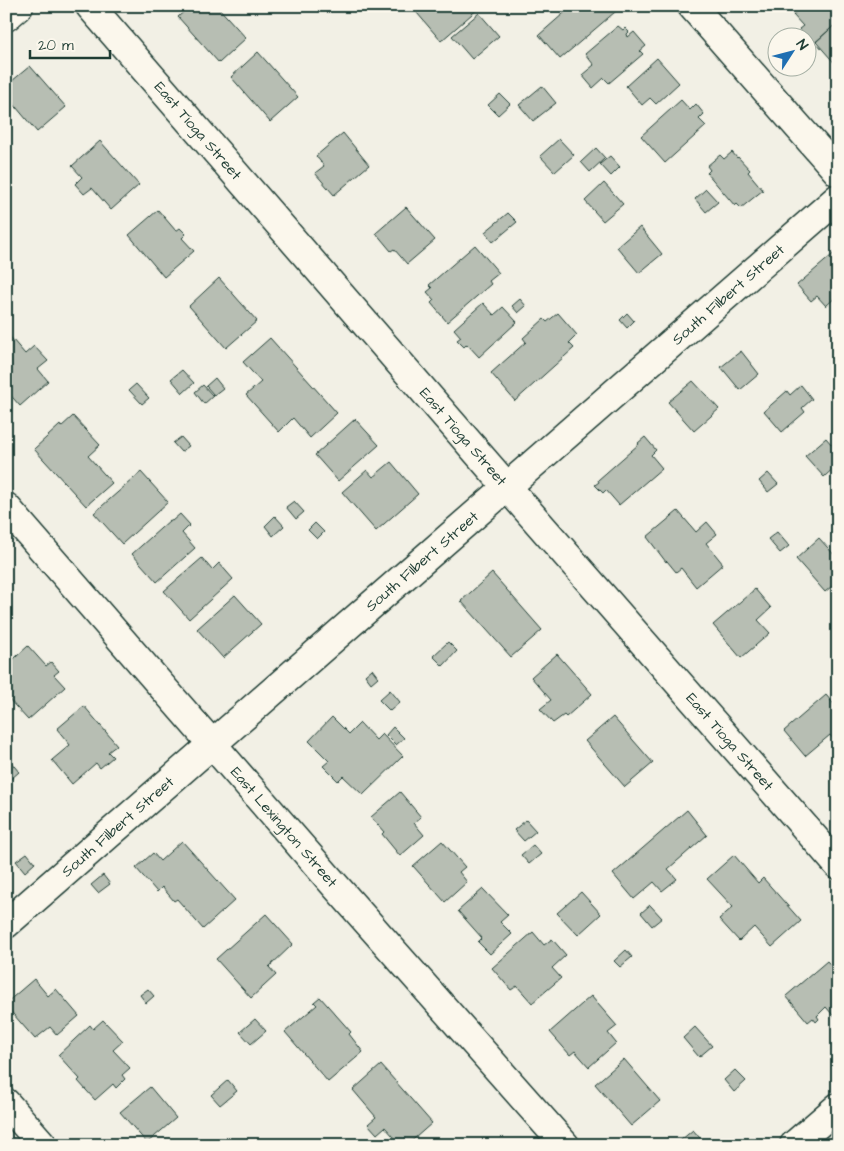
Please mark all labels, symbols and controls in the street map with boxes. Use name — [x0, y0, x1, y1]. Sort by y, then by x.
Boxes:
scale bar — [30, 28, 110, 60]
north arrow — [766, 28, 816, 78]
text: 20 m — [38, 35, 74, 56]
text: N — [791, 36, 813, 55]
street label: East Tioga Street — [150, 77, 247, 184]
street label: South Filbert Street — [667, 239, 789, 350]
street label: East Tioga Street — [415, 383, 512, 490]
street label: South Filbert Street — [361, 506, 483, 616]
street label: East Tioga Street — [681, 688, 779, 795]
street label: East Lexington Street — [226, 762, 342, 892]
street label: South Filbert Street — [56, 771, 178, 882]

